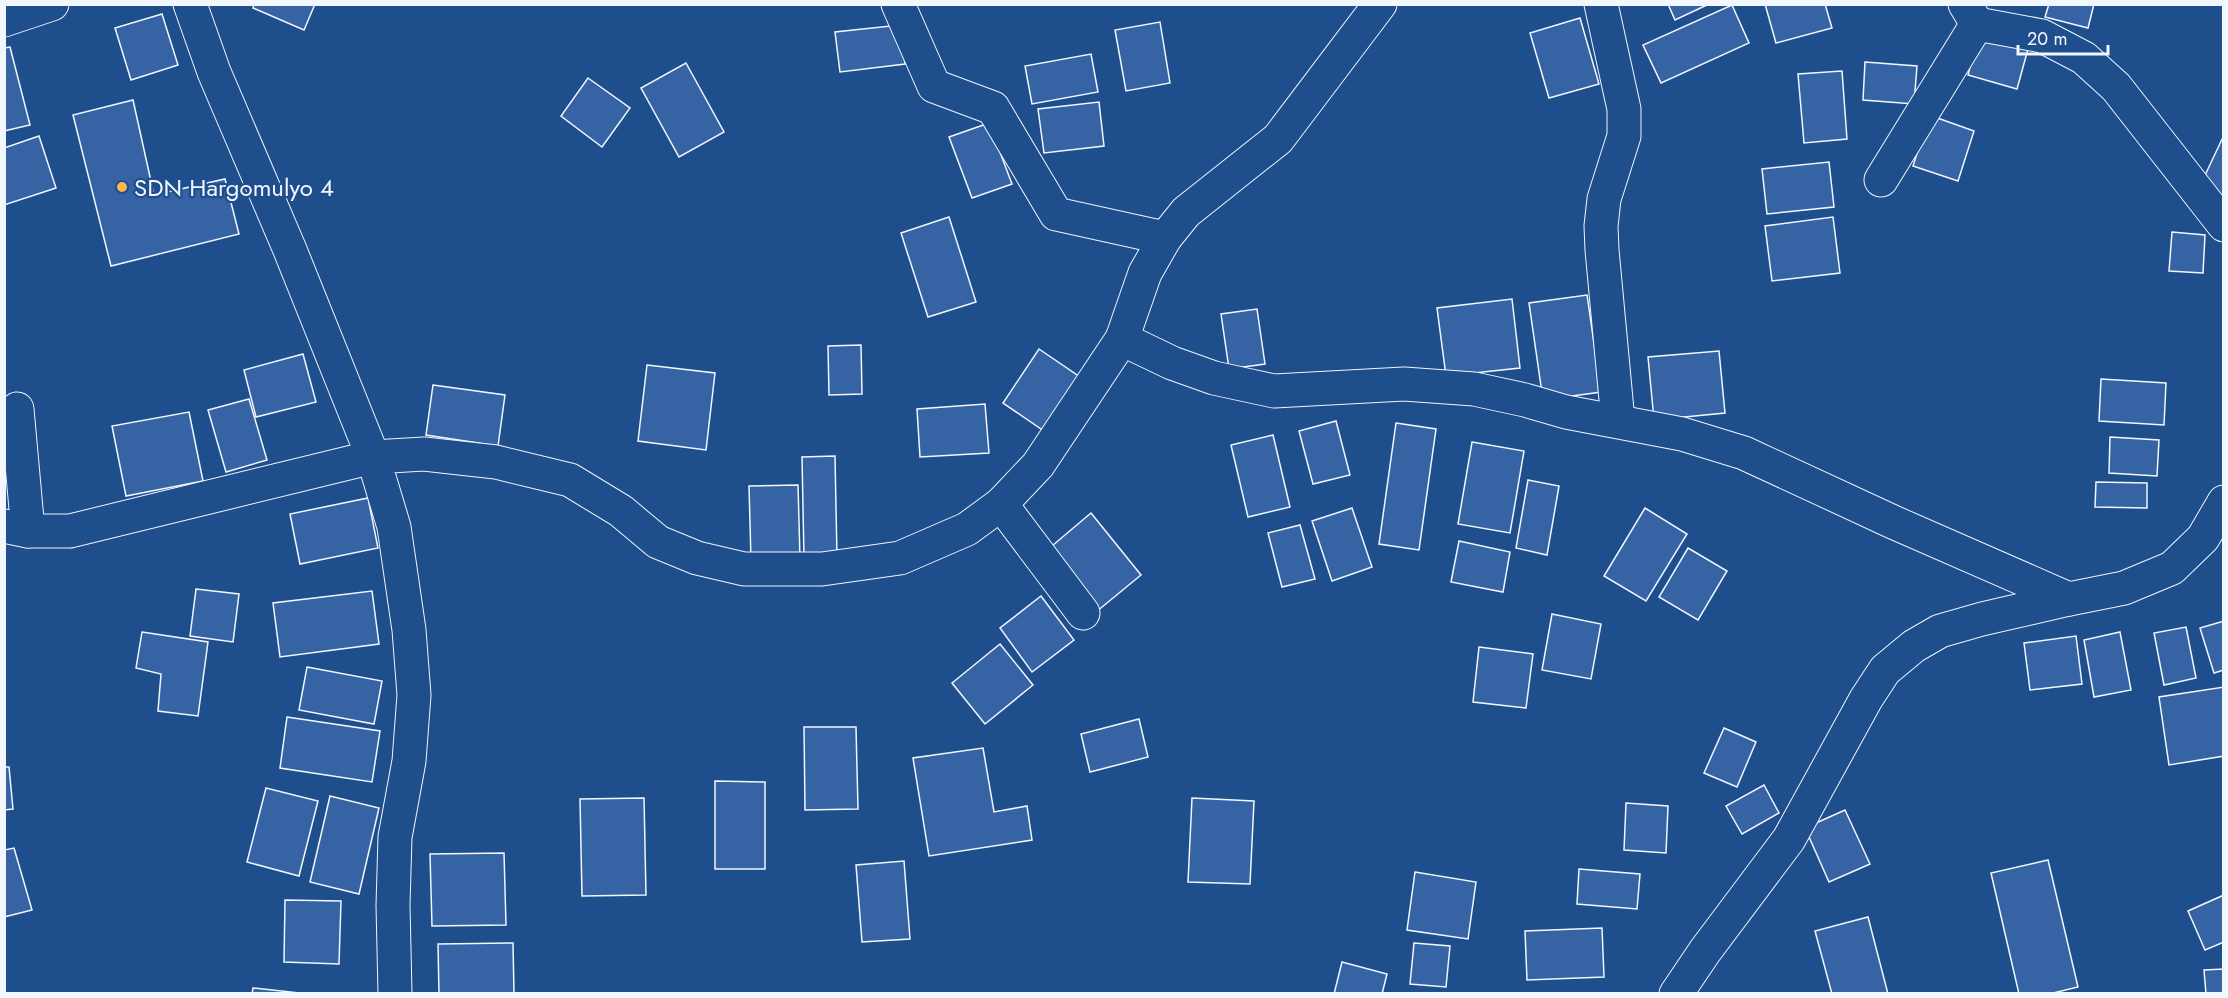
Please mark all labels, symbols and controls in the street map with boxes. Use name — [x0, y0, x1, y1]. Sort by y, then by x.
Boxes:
scale bar — [2018, 18, 2108, 56]
text: 20 m — [2027, 26, 2067, 52]
place label: SDN Hargomulyo 4 — [134, 170, 334, 205]
marker: SDN Hargomulyo 4 — [115, 180, 129, 194]

